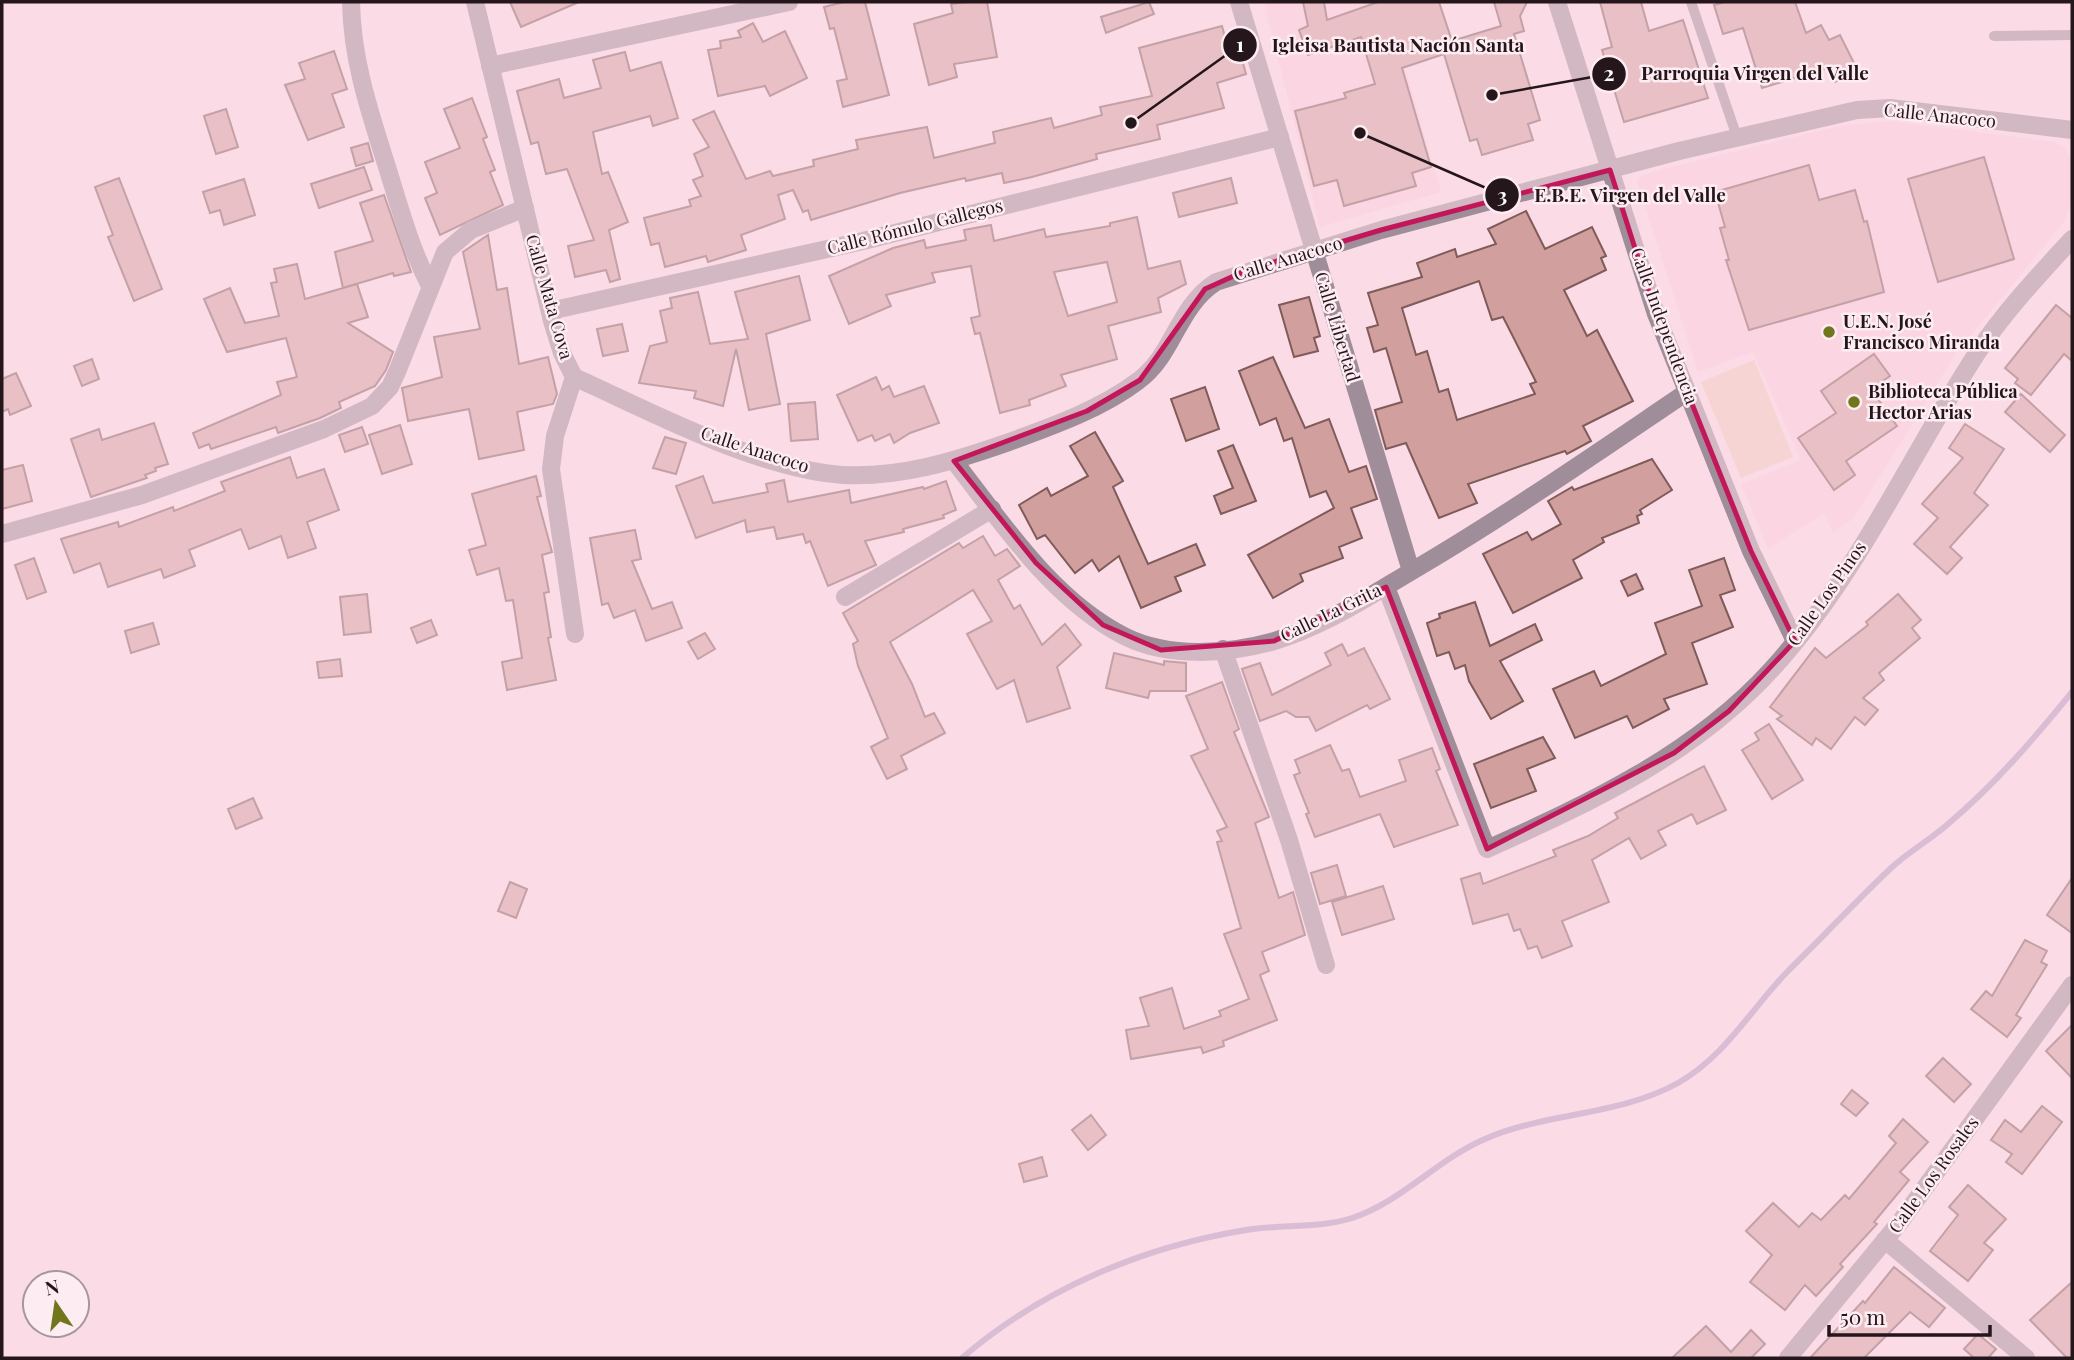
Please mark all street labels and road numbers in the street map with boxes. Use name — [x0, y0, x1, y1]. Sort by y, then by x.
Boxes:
street label: Calle Anacoco — [1883, 97, 1998, 133]
street label: Calle Rómulo Gallegos — [824, 193, 1005, 259]
street label: Calle Anacoco — [1230, 230, 1345, 286]
street label: Calle Mata Cova — [521, 231, 579, 362]
street label: Calle Independencia — [1625, 244, 1704, 407]
street label: Calle Libertad — [1310, 269, 1366, 385]
street label: Calle Anacoco — [698, 420, 813, 478]
street label: Calle Los Pinos — [1781, 536, 1871, 650]
street label: Calle La Grita — [1276, 577, 1385, 647]
street label: Calle Los Rosales — [1883, 1111, 1984, 1238]

